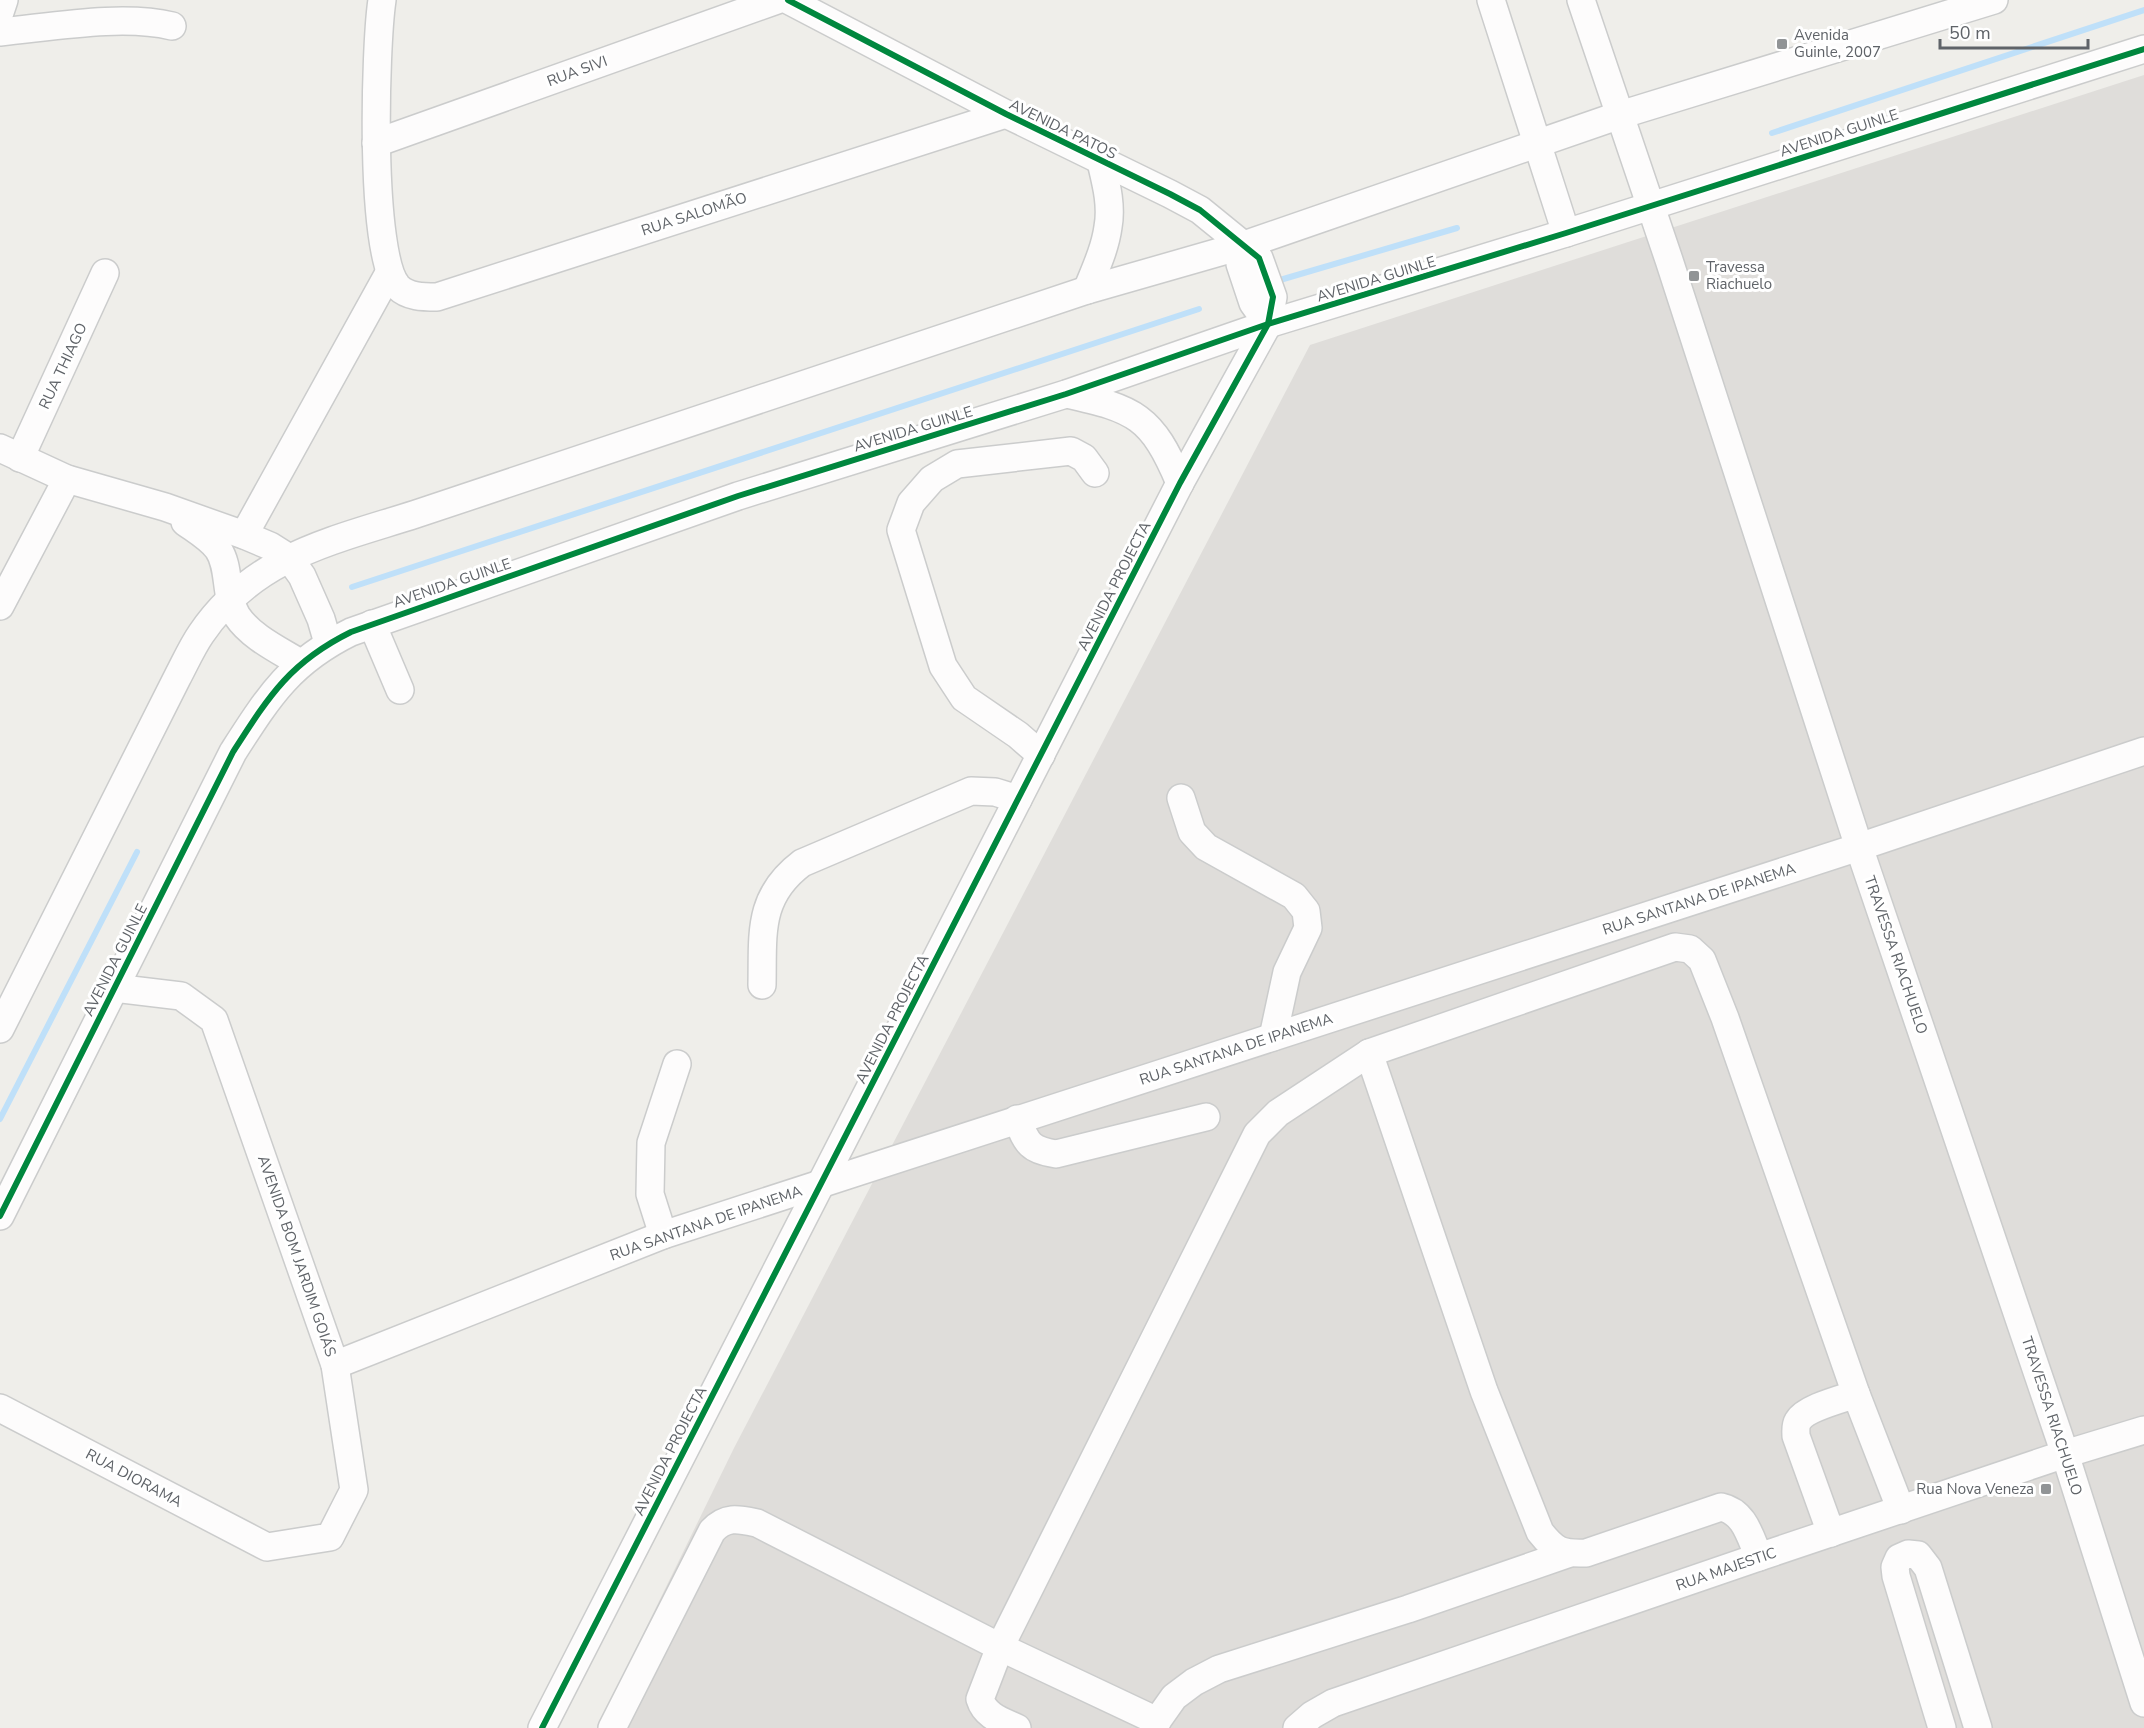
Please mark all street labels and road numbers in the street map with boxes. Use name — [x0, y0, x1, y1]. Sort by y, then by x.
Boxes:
street label: RUA SIVI — [544, 51, 610, 91]
street label: AVENIDA PATOS — [1006, 94, 1120, 164]
street label: AVENIDA GUINLE — [1777, 104, 1901, 162]
street label: RUA SALOMÃO — [639, 187, 749, 241]
street label: AVENIDA GUINLE — [1314, 251, 1438, 307]
street label: RUA THIAGO — [34, 320, 92, 412]
street label: AVENIDA GUINLE — [851, 401, 975, 457]
street label: AVENIDA PROJECTA — [1073, 518, 1155, 654]
street label: AVENIDA GUINLE — [390, 553, 514, 613]
street label: RUA SANTANA DE IPANEMA — [1600, 858, 1798, 940]
street label: TRAVESSA RIACHUELO — [1860, 873, 1932, 1037]
street label: AVENIDA GUINLE — [78, 900, 152, 1020]
street label: AVENIDA PROJECTA — [851, 951, 933, 1087]
street label: RUA SANTANA DE IPANEMA — [1137, 1008, 1335, 1090]
street label: AVENIDA BOM JARDIM GOIÁS — [253, 1153, 341, 1359]
street label: RUA SANTANA DE IPANEMA — [607, 1181, 805, 1265]
street label: TRAVESSA RIACHUELO — [2017, 1334, 2087, 1498]
street label: AVENIDA PROJECTA — [629, 1383, 711, 1519]
street label: RUA DIORAMA — [82, 1444, 186, 1512]
street label: RUA MAJESTIC — [1673, 1542, 1779, 1596]

